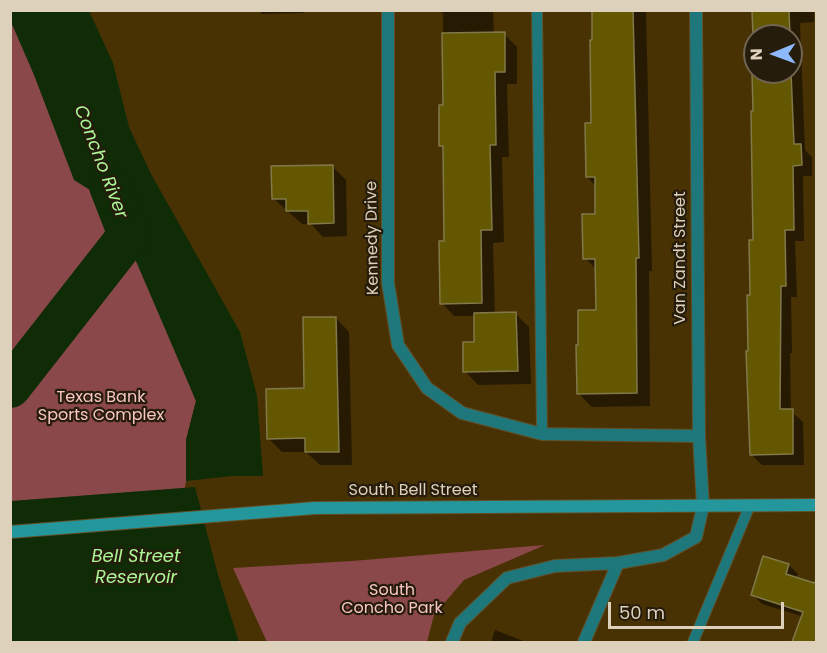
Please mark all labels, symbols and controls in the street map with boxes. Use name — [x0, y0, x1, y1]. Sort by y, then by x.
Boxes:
north arrow — [743, 24, 803, 84]
text: N — [745, 48, 768, 61]
water label: Concho River — [68, 102, 132, 222]
street label: Kennedy Drive — [362, 181, 384, 295]
street label: Van Zandt Street — [671, 191, 691, 325]
park label: Texas Bank Sports Complex — [38, 388, 164, 426]
street label: South Bell Street — [349, 481, 477, 501]
water label: Bell Street Reservoir — [91, 546, 181, 588]
park label: South Concho Park — [341, 581, 443, 619]
scale bar — [611, 590, 786, 628]
text: 50 m — [619, 600, 665, 625]

